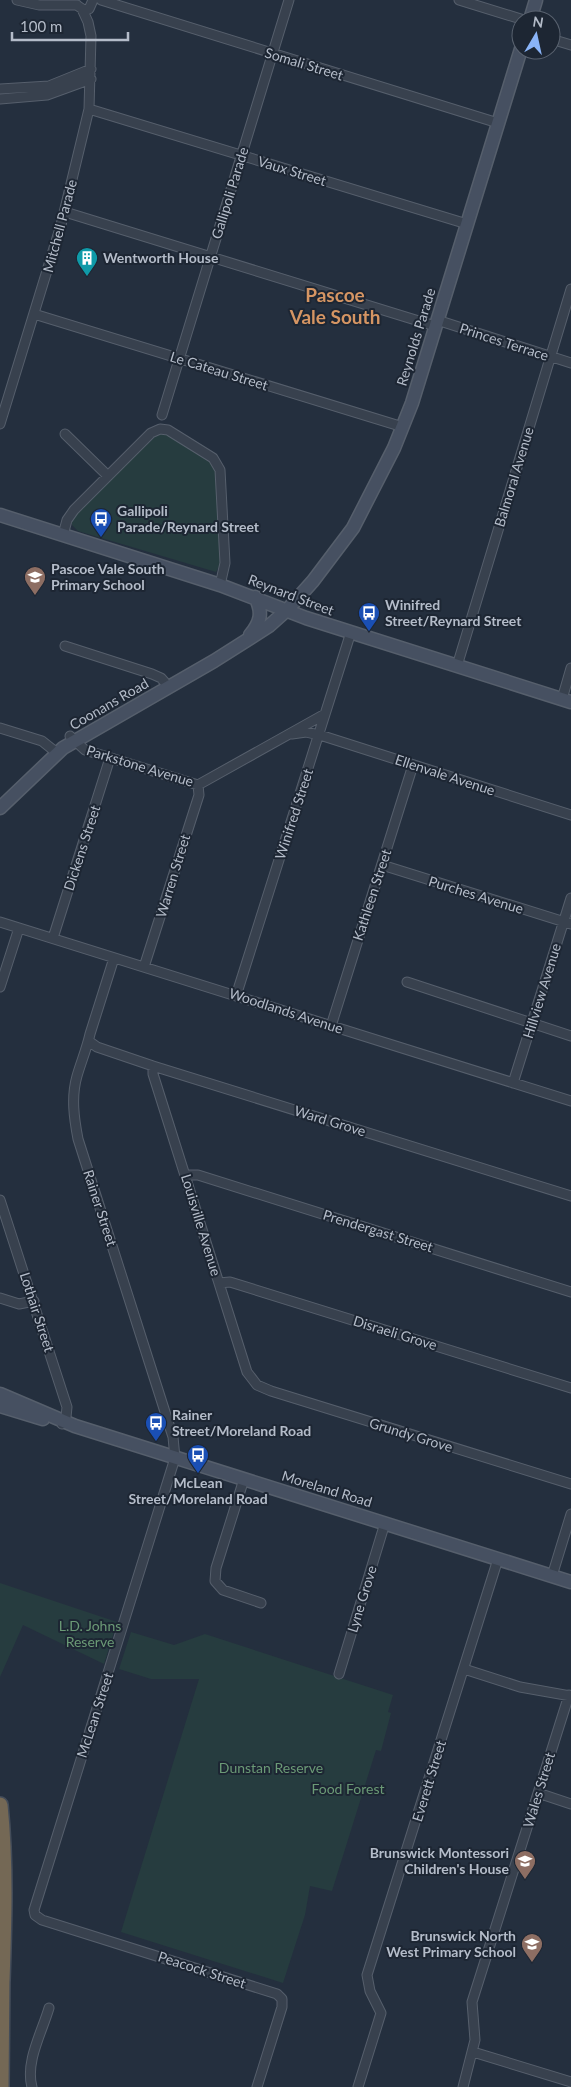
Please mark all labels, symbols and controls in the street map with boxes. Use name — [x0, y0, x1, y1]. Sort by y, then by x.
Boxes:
scale bar — [12, 10, 129, 42]
north arrow — [511, 10, 561, 60]
text: N — [531, 12, 545, 31]
text: 100 m — [20, 17, 62, 35]
street label: Somali Street — [263, 44, 345, 84]
street label: Gallipoli Parade — [207, 145, 252, 241]
street label: Vaux Street — [256, 152, 328, 189]
street label: Mitchell Parade — [39, 177, 80, 274]
building icon: Wentworth House — [75, 246, 99, 277]
place label: Wentworth House — [103, 249, 219, 266]
district label: Pascoe Vale South — [289, 283, 380, 328]
street label: Reynolds Parade — [393, 286, 439, 388]
street label: Princes Terrace — [457, 319, 551, 364]
street label: Le Cateau Street — [168, 348, 270, 393]
street label: Balmoral Avenue — [490, 425, 537, 529]
place label: Gallipoli Parade/Reynard Street — [117, 502, 260, 535]
bus stop icon: Gallipoli Parade/Reynard Street — [89, 507, 113, 538]
place label: Pascoe Vale South Primary School — [51, 560, 165, 593]
school or university icon: Pascoe Vale South Primary School — [23, 565, 47, 596]
street label: Reynard Street — [246, 570, 337, 619]
place label: Winifred Street/Reynard Street — [385, 596, 522, 629]
bus stop icon: Winifred Street/Reynard Street — [357, 601, 381, 632]
street label: Coonans Road — [66, 674, 151, 733]
street label: Parkstone Avenue — [85, 741, 196, 790]
street label: Ellenvale Avenue — [393, 750, 497, 799]
street label: Winifred Street — [271, 766, 316, 861]
street label: Dickens Street — [60, 803, 103, 893]
street label: Warren Street — [152, 832, 193, 920]
street label: Kathleen Street — [349, 847, 394, 943]
street label: Purches Avenue — [427, 872, 526, 917]
street label: Hillview Avenue — [519, 941, 564, 1041]
street label: Woodlands Avenue — [227, 984, 345, 1037]
street label: Ward Grove — [292, 1102, 368, 1139]
street label: Rainer Street — [80, 1167, 121, 1248]
street label: Louisville Avenue — [178, 1172, 225, 1278]
street label: Prendergast Street — [321, 1206, 435, 1255]
street label: Lothair Street — [17, 1270, 58, 1354]
street label: Disraeli Grove — [351, 1312, 439, 1353]
place label: Rainer Street/Moreland Road — [172, 1406, 311, 1439]
bus stop icon: Rainer Street/Moreland Road — [144, 1411, 168, 1442]
street label: Grundy Grove — [367, 1414, 455, 1455]
bus stop icon: McLean Street/Moreland Road — [186, 1443, 210, 1474]
street label: Moreland Road — [280, 1467, 374, 1510]
place label: McLean Street/Moreland Road — [128, 1474, 268, 1507]
street label: Lyne Grove — [343, 1563, 380, 1634]
park label: L.D. Johns Reserve — [59, 1617, 121, 1650]
street label: McLean Street — [73, 1670, 116, 1760]
street label: Everett Street — [408, 1738, 449, 1824]
street label: Wales Street — [519, 1750, 558, 1830]
park label: Dunstan Reserve — [219, 1759, 323, 1776]
park label: Food Forest — [311, 1780, 385, 1797]
place label: Brunswick Montessori Children's House — [370, 1844, 510, 1877]
school or university icon: Brunswick Montessori Children's House — [513, 1849, 537, 1880]
place label: Brunswick North West Primary School — [386, 1927, 516, 1960]
school or university icon: Brunswick North West Primary School — [520, 1932, 544, 1963]
street label: Peacock Street — [156, 1947, 248, 1992]

